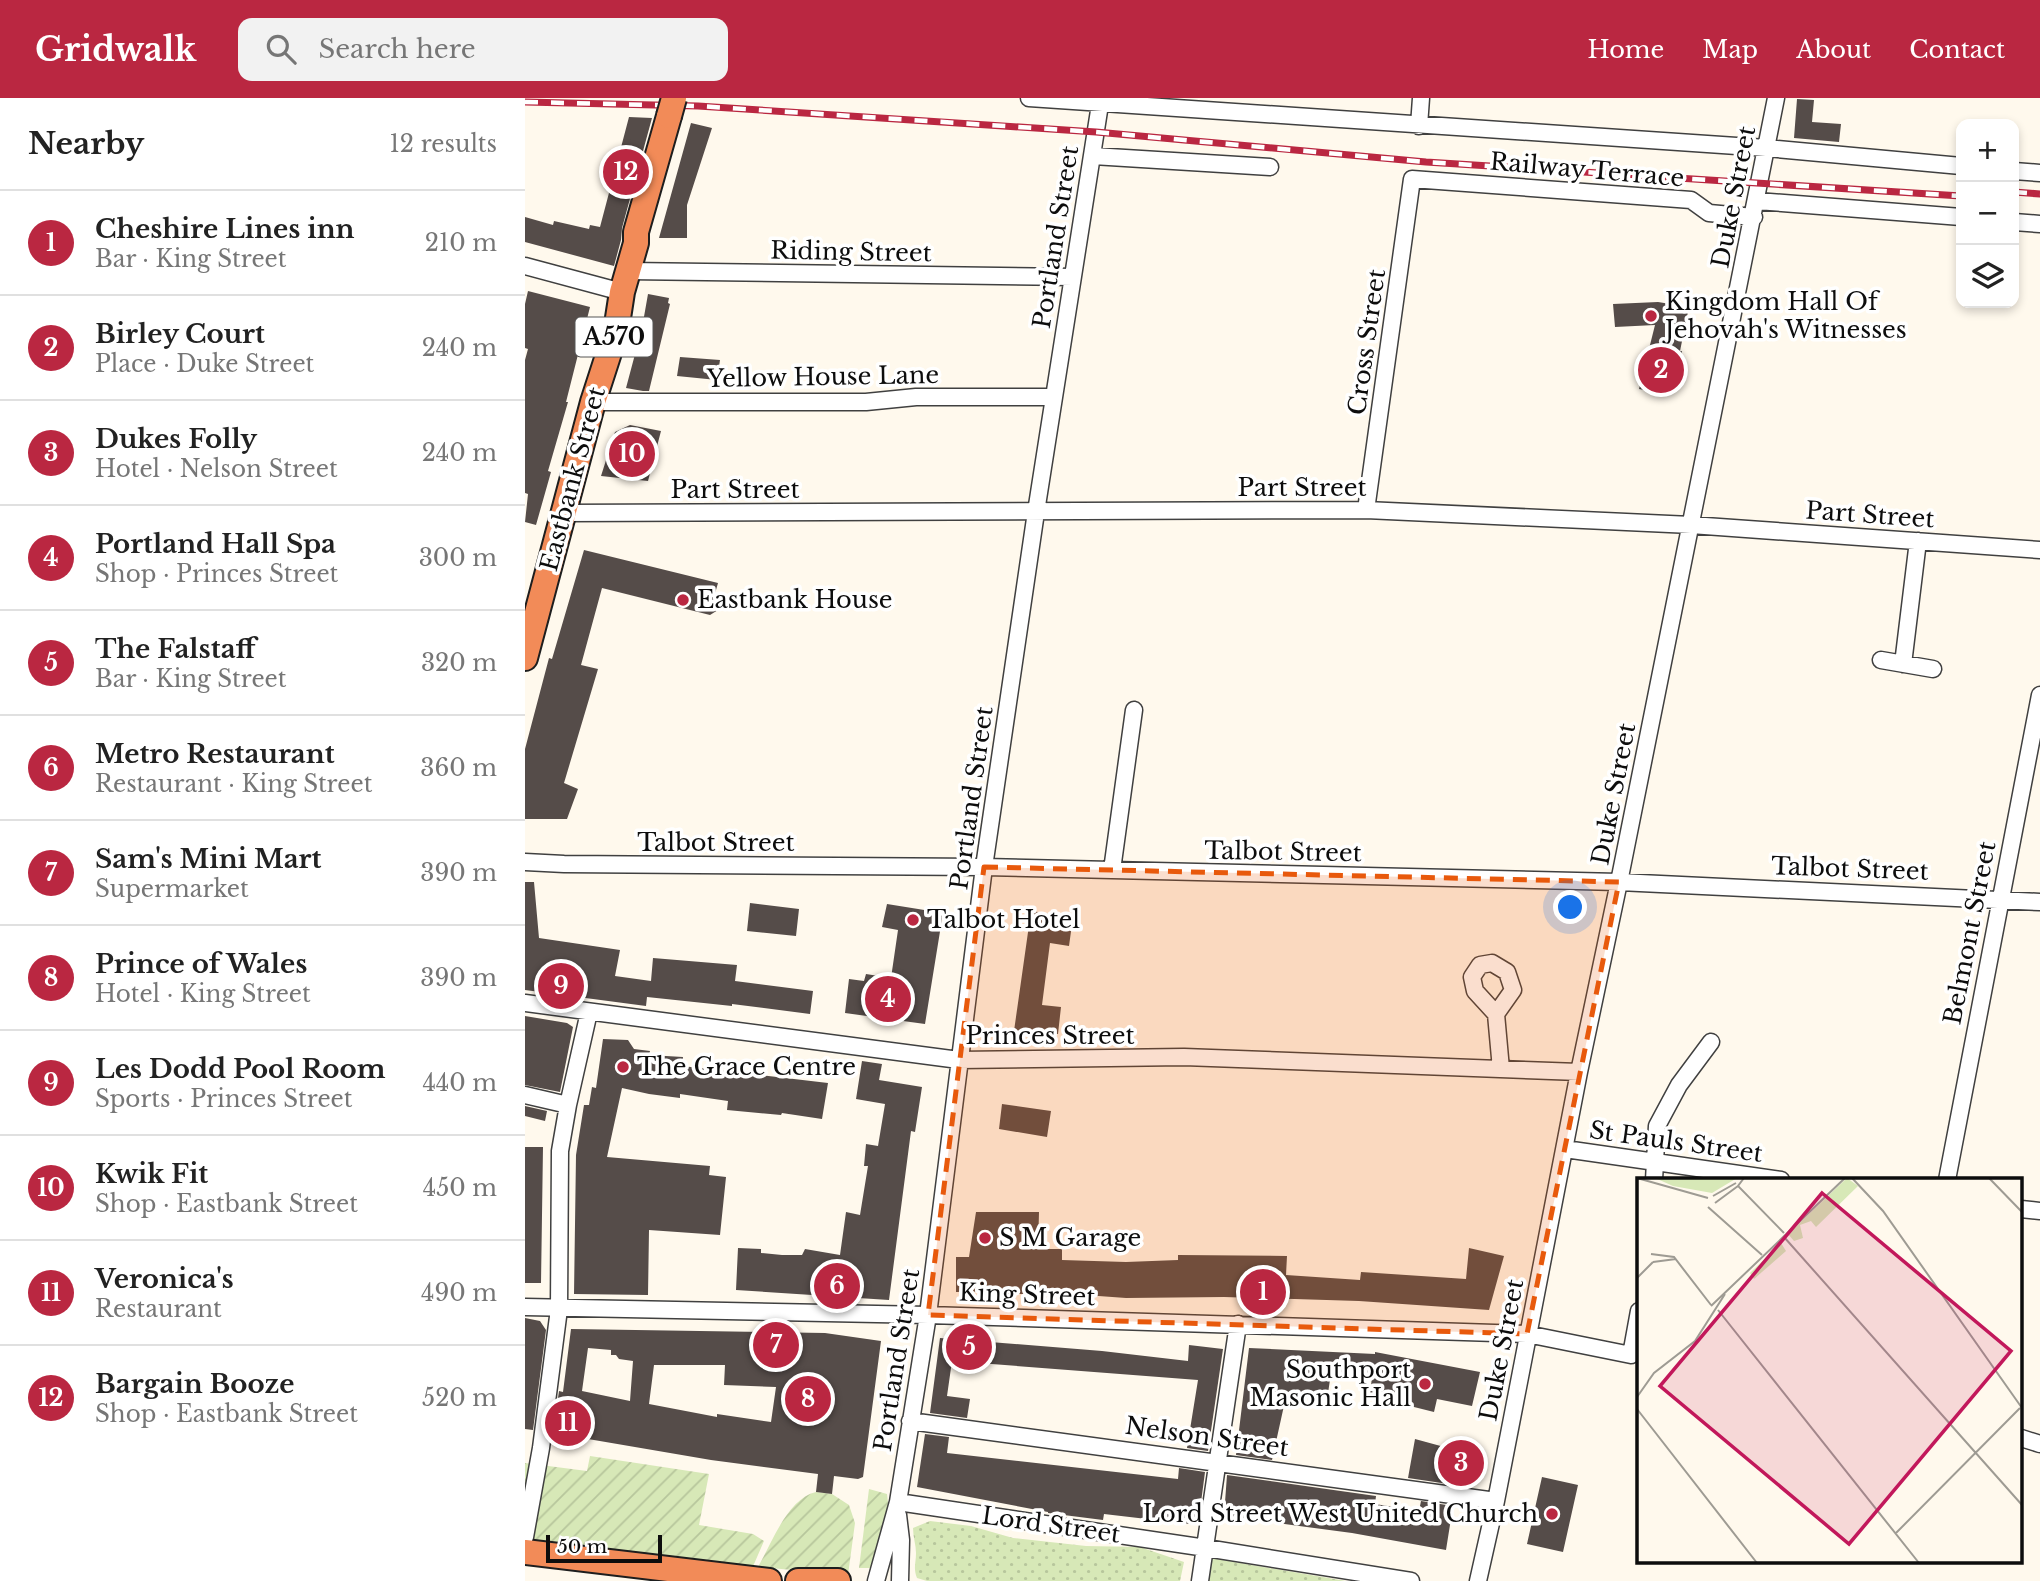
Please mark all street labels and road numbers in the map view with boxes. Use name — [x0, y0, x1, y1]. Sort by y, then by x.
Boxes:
street label: Duke Street — [1706, 123, 1761, 270]
street label: Portland Street — [1027, 143, 1084, 331]
street label: Railway Terrace — [1489, 147, 1685, 192]
street label: Riding Street — [770, 236, 932, 267]
street label: Cross Street — [1342, 267, 1391, 417]
road number: A570 — [575, 318, 653, 356]
street label: Yellow House Lane — [706, 360, 939, 393]
street label: Eastbank Street — [534, 383, 611, 574]
street label: Part Street — [1237, 473, 1367, 502]
street label: Part Street — [670, 475, 800, 504]
street label: Part Street — [1805, 496, 1935, 533]
street label: Portland Street — [944, 704, 999, 892]
street label: Duke Street — [1586, 720, 1641, 867]
street label: Talbot Street — [637, 828, 795, 857]
street label: Talbot Street — [1204, 836, 1362, 867]
street label: Belmont Street — [1938, 839, 2001, 1027]
street label: Talbot Street — [1771, 851, 1929, 886]
street label: Princes Street — [965, 1021, 1135, 1050]
street label: St Pauls Street — [1588, 1115, 1765, 1168]
street label: Portland Street — [868, 1266, 925, 1454]
street label: Duke Street — [1474, 1276, 1529, 1423]
street label: King Street — [958, 1278, 1096, 1311]
street label: Nelson Street — [1123, 1411, 1291, 1462]
street label: Lord Street — [980, 1500, 1122, 1549]

